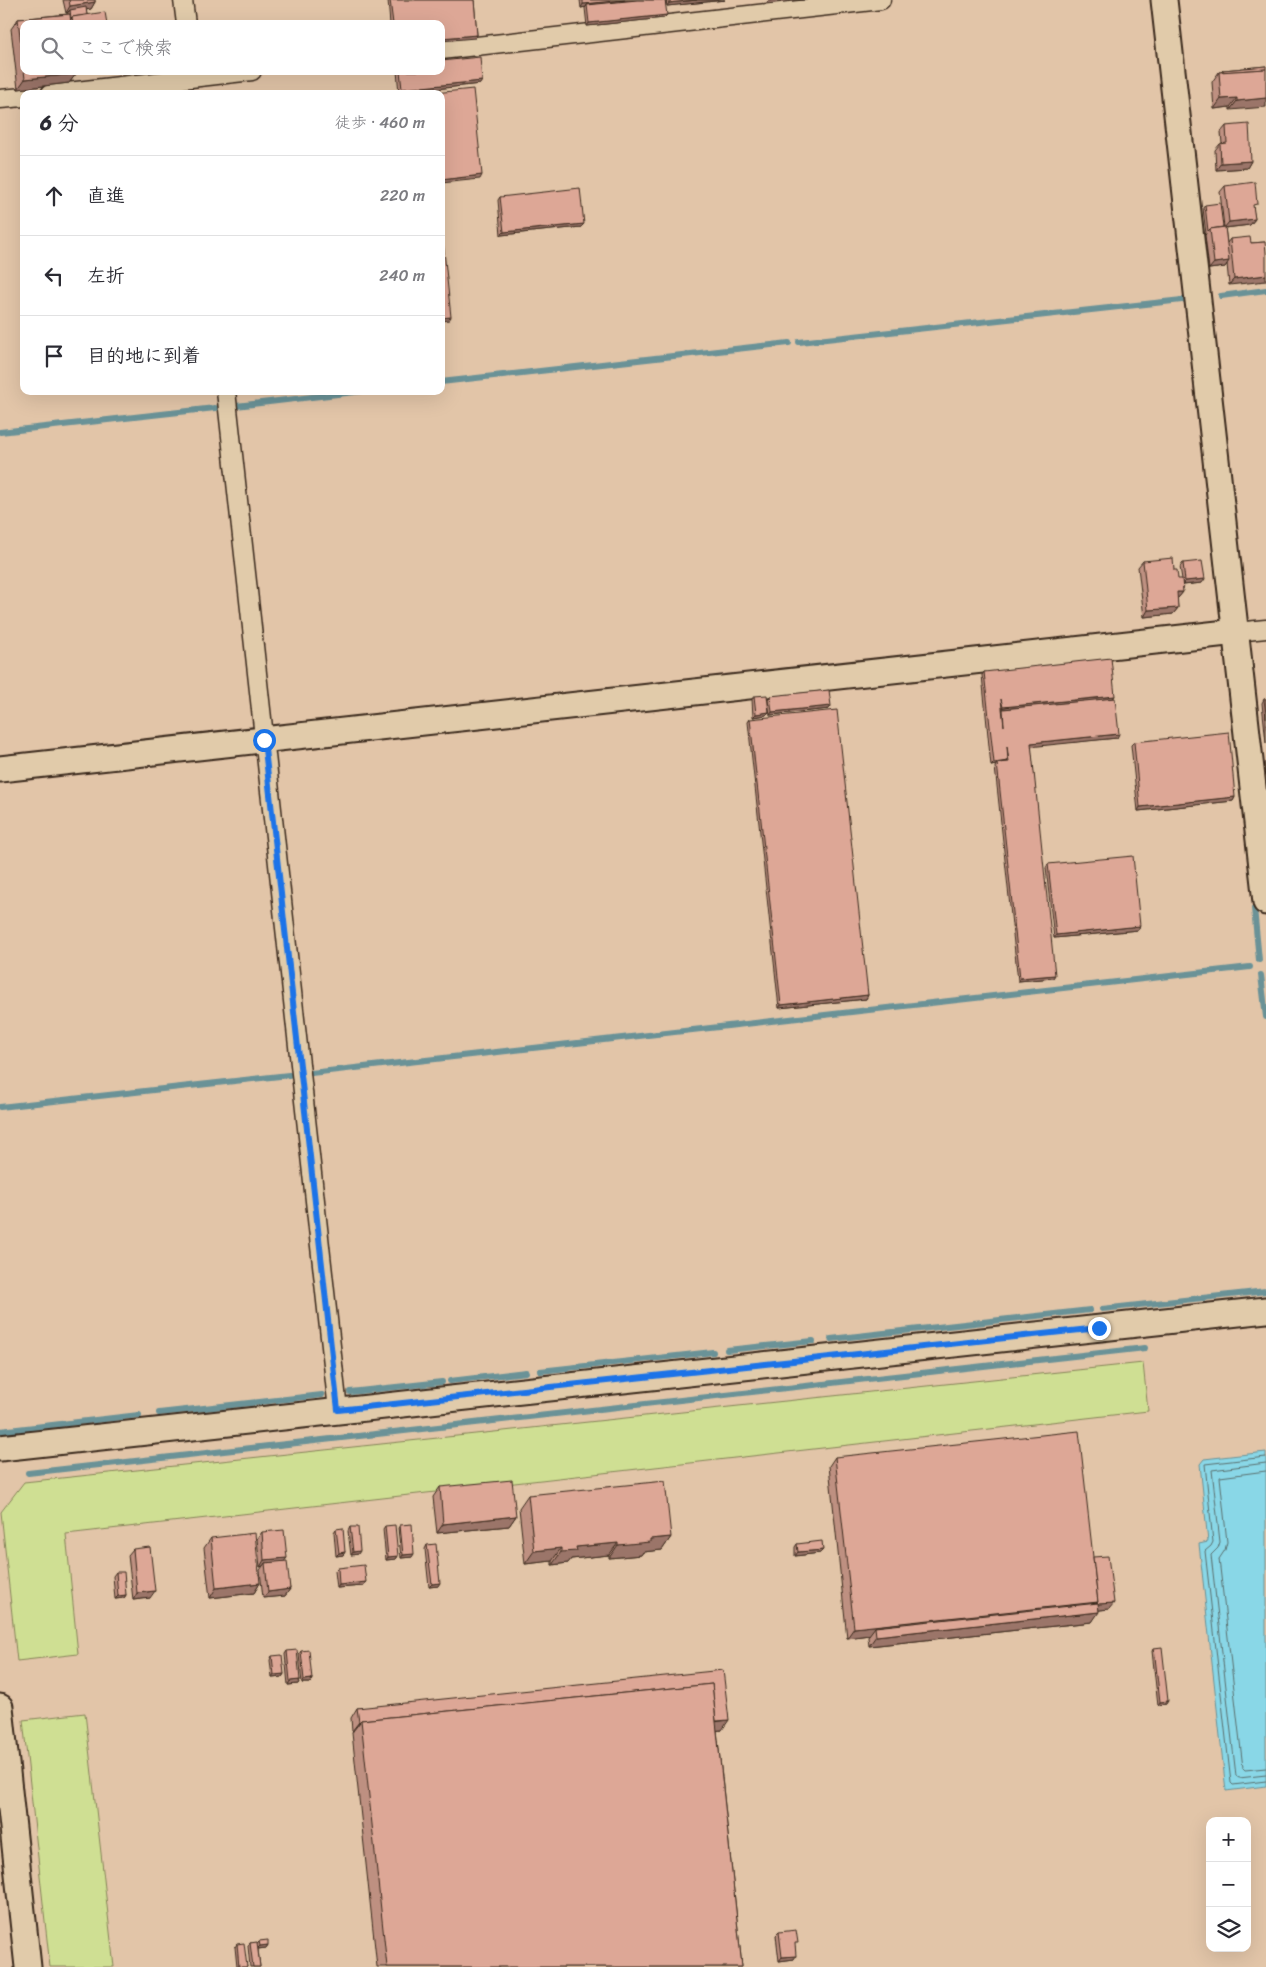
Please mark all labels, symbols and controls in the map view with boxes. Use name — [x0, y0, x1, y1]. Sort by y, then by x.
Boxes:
search box — [20, 20, 445, 75]
text: ここで検索 — [78, 31, 173, 64]
icon: search — [38, 34, 66, 62]
text: 6 分 — [40, 104, 78, 142]
text: 徒歩 · 460 m — [335, 108, 425, 137]
text: 直進 — [87, 179, 125, 212]
text: 220 m — [380, 181, 425, 210]
icon: ahead — [40, 182, 68, 210]
text: 左折 — [87, 259, 125, 292]
text: 240 m — [379, 261, 425, 290]
icon: left — [40, 262, 68, 290]
text: 目的地に到着 — [87, 339, 201, 372]
icon: arrive — [40, 342, 68, 370]
route start — [253, 729, 276, 752]
route end — [1088, 1317, 1111, 1340]
map controls — [1206, 1817, 1251, 1952]
button: + — [1206, 1817, 1251, 1862]
button: − — [1206, 1862, 1251, 1907]
button: layers — [1206, 1907, 1251, 1952]

